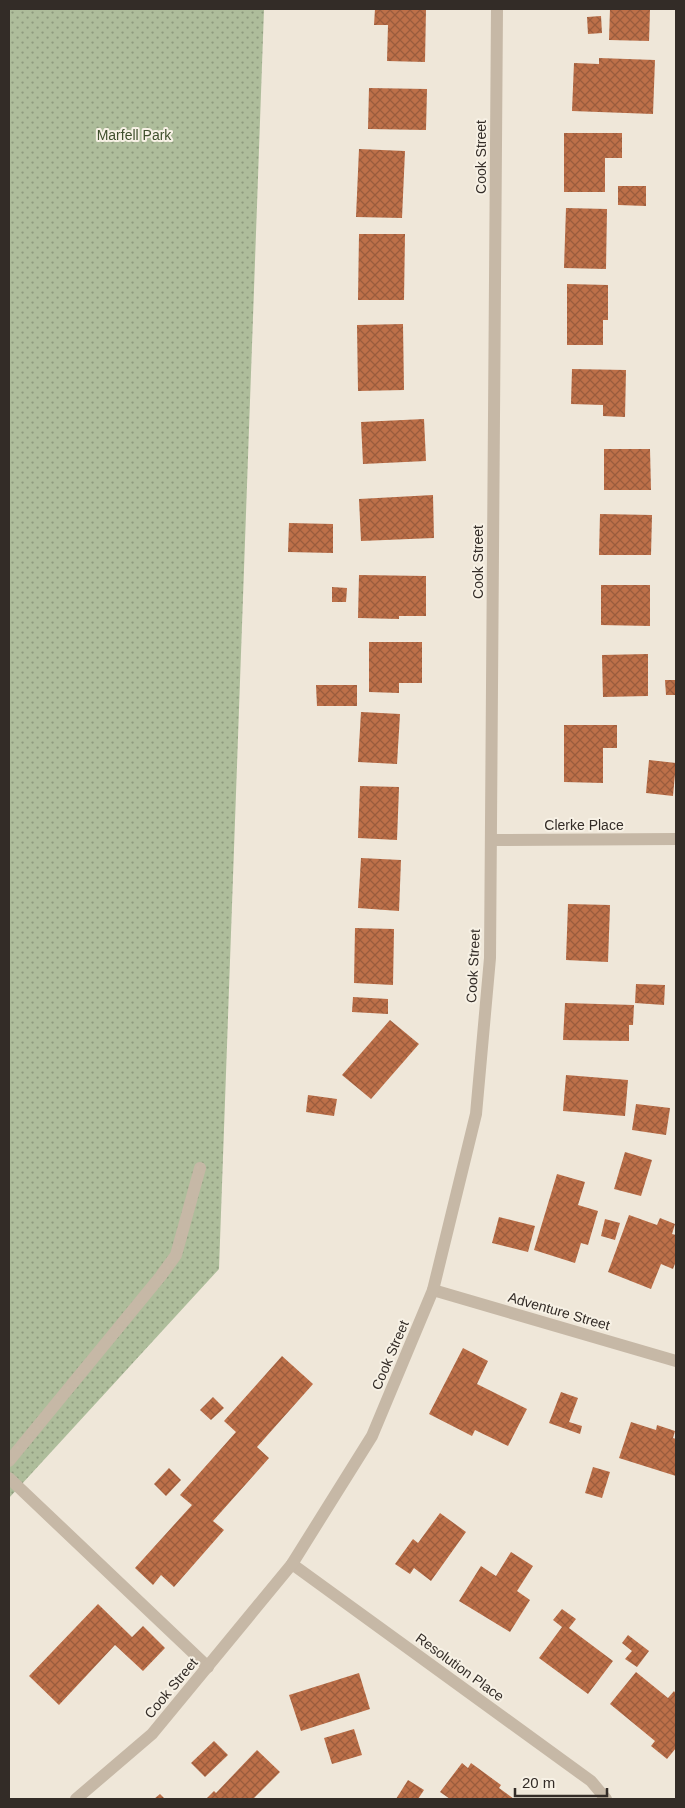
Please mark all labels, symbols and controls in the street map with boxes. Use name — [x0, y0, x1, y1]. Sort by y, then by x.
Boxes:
street label: Cook Street — [473, 120, 489, 194]
park label: Marfell Park — [97, 127, 172, 143]
street label: Cook Street — [470, 525, 486, 599]
street label: Clerke Place — [544, 817, 624, 833]
street label: Cook Street — [463, 929, 483, 1003]
street label: Adventure Street — [506, 1289, 612, 1333]
street label: Cook Street — [368, 1318, 412, 1392]
street label: Resolution Place — [413, 1630, 507, 1704]
street label: Cook Street — [141, 1654, 201, 1721]
scale bar — [515, 1766, 608, 1798]
text: 20 m — [522, 1774, 555, 1791]

